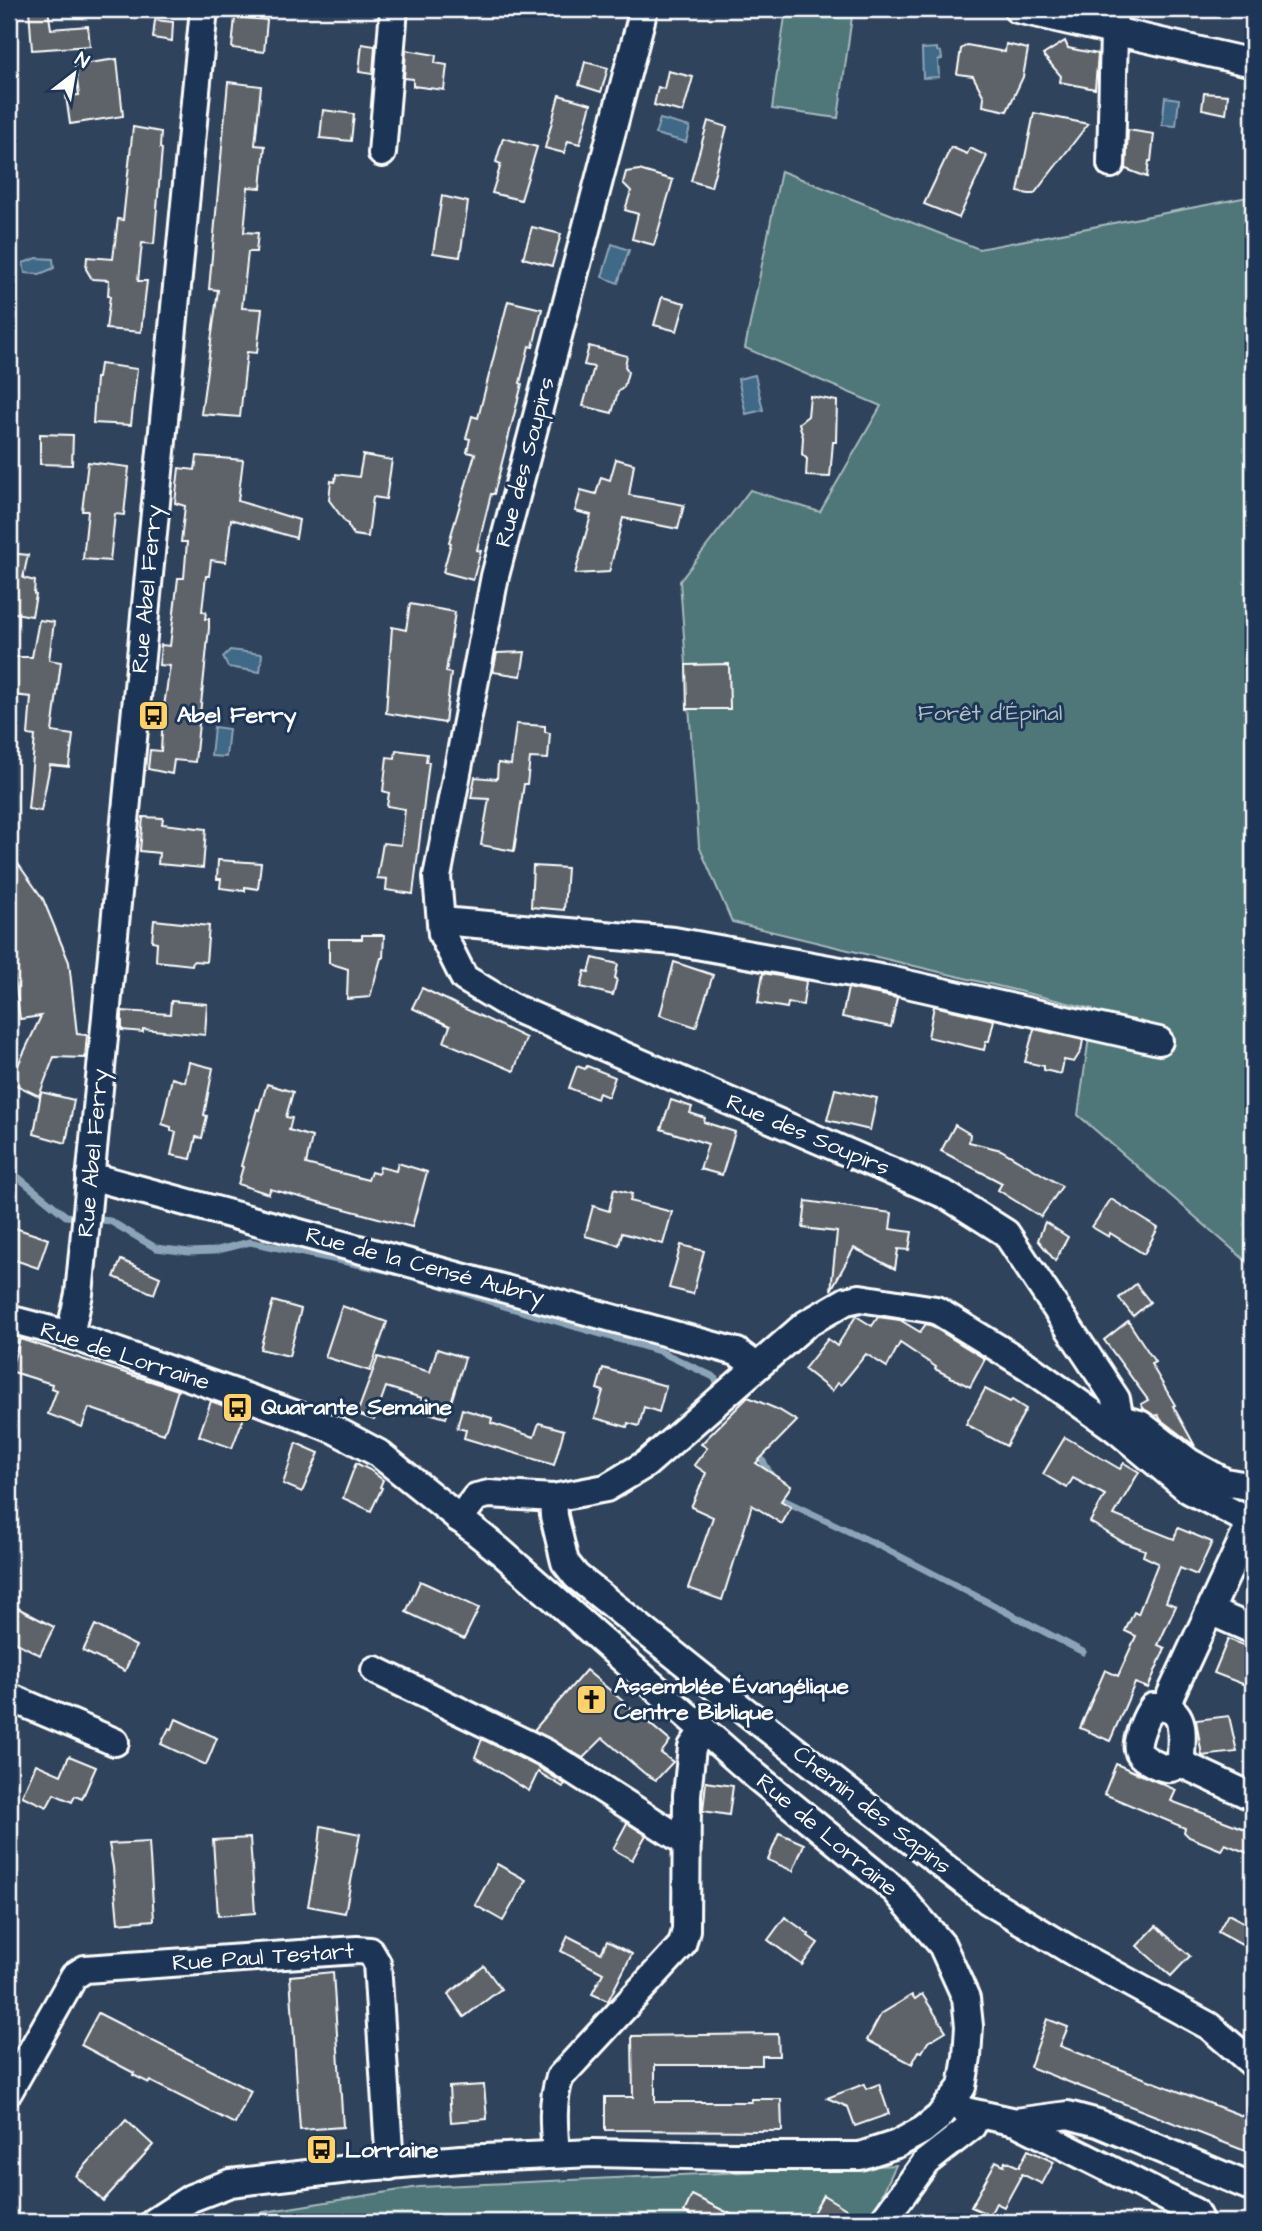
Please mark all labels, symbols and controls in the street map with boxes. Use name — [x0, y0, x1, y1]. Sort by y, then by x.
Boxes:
north arrow — [38, 38, 108, 108]
text: N — [70, 46, 94, 75]
street label: Rue des Soupirs — [487, 374, 563, 550]
street label: Rue Abel Ferry — [124, 503, 171, 675]
park label: Forêt d'Épinal — [918, 697, 1062, 729]
bus stop icon: Abel Ferry — [137, 698, 171, 732]
place label: Abel Ferry — [177, 699, 297, 733]
street label: Rue Abel Ferry — [70, 1067, 117, 1239]
street label: Rue des Soupirs — [721, 1086, 895, 1184]
street label: Rue de la Censé Aubry — [302, 1219, 548, 1314]
street label: Rue de Lorraine — [36, 1314, 214, 1398]
bus stop icon: Quarante Semaine — [221, 1390, 255, 1424]
place label: Quarante Semaine — [261, 1391, 452, 1423]
place label: Assemblée Évangélique Centre Biblique — [614, 1670, 849, 1728]
church icon: Assemblée Évangélique Centre Biblique — [574, 1682, 608, 1716]
street label: Chemin des Sapins — [786, 1738, 958, 1882]
street label: Rue de Lorraine — [749, 1766, 905, 1904]
street label: Rue Paul Testart — [171, 1935, 356, 1979]
bus stop icon: Lorraine — [305, 2133, 339, 2167]
place label: Lorraine — [345, 2134, 439, 2166]

